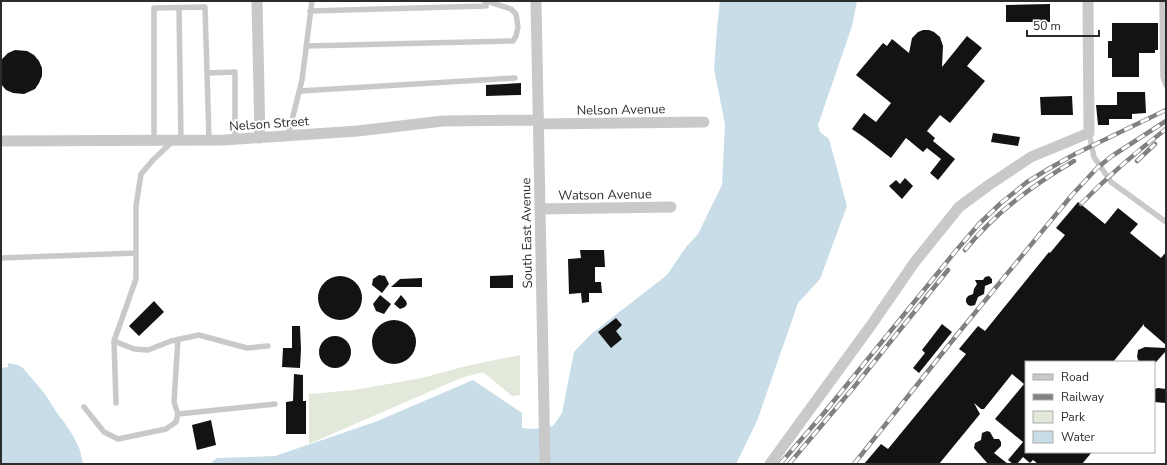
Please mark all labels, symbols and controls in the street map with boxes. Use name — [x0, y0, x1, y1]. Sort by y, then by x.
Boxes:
scale bar — [1027, 12, 1099, 38]
text: 50 m — [1033, 18, 1061, 34]
street label: Nelson Avenue — [576, 100, 666, 120]
street label: Nelson Street — [229, 112, 310, 136]
street label: South East Avenue — [517, 178, 537, 288]
street label: Watson Avenue — [558, 185, 652, 205]
legend — [1025, 361, 1155, 453]
text: Road — [1061, 369, 1089, 385]
text: Railway — [1061, 389, 1105, 405]
text: Park — [1061, 409, 1086, 425]
text: Water — [1061, 429, 1095, 445]

